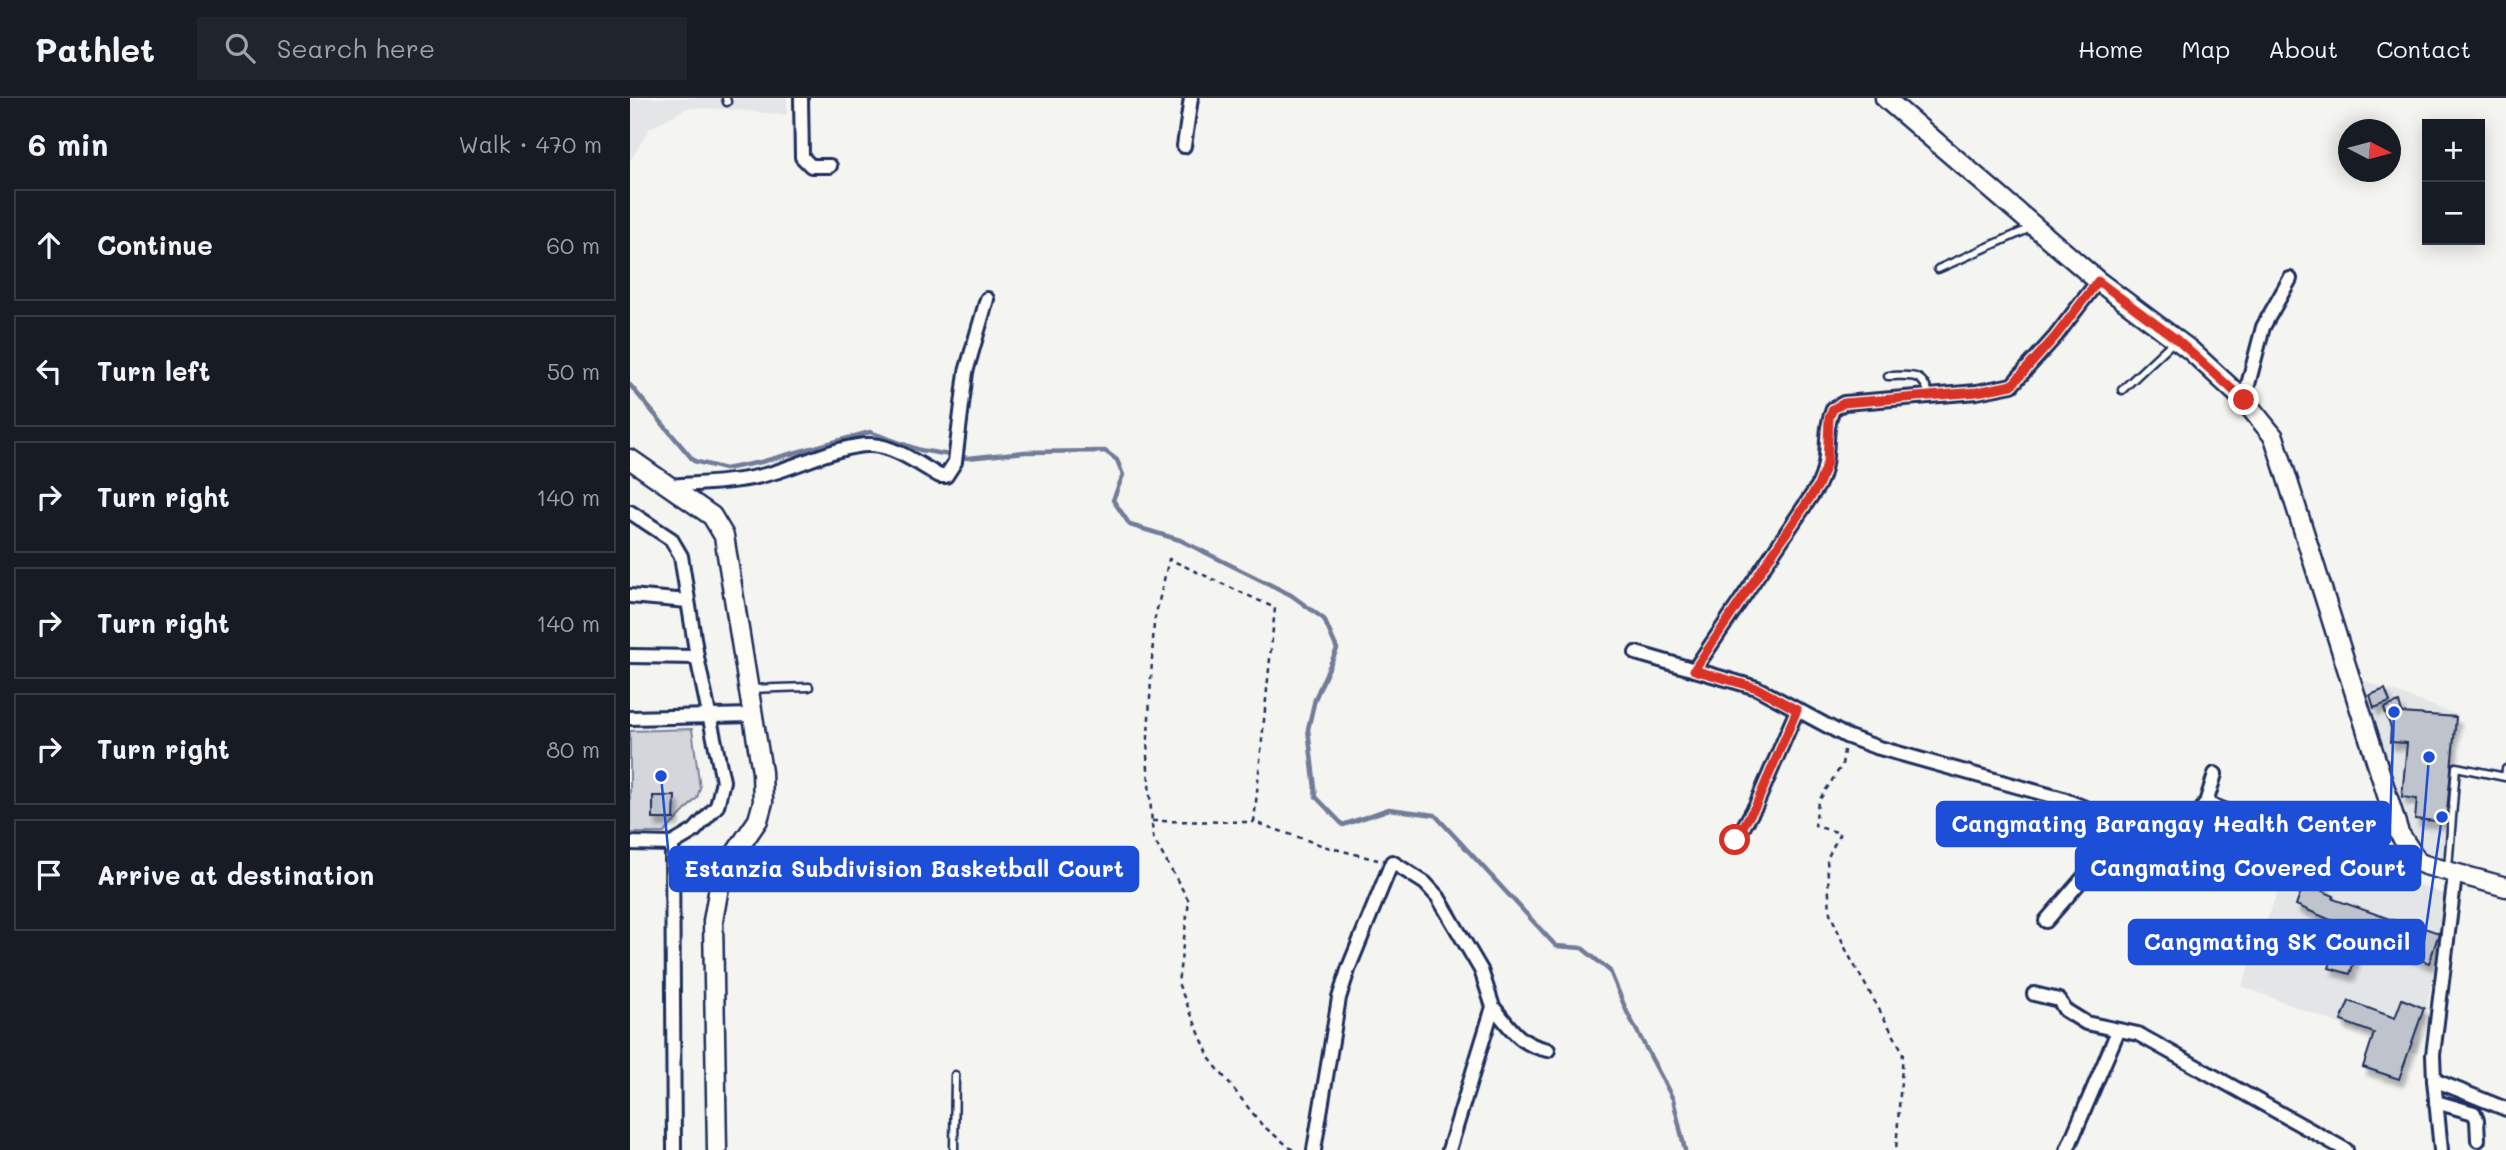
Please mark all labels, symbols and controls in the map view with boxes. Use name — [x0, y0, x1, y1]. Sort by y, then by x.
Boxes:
search box — [197, 17, 687, 80]
text: Pathlet — [35, 27, 155, 70]
icon: search — [221, 29, 259, 67]
text: Search here — [277, 31, 435, 65]
text: Home — [2078, 33, 2143, 64]
text: Map — [2181, 33, 2230, 64]
text: About — [2268, 33, 2338, 64]
text: Contact — [2376, 33, 2471, 64]
north arrow — [2338, 119, 2401, 182]
map controls — [2422, 119, 2485, 245]
button: + — [2422, 119, 2485, 182]
text: 6 min — [28, 124, 108, 164]
text: Walk · 470 m — [459, 129, 602, 159]
button: − — [2422, 182, 2485, 245]
icon: ahead — [30, 226, 68, 264]
text: Continue — [97, 228, 213, 262]
text: 60 m — [546, 230, 600, 260]
icon: left — [30, 352, 68, 390]
text: Turn left — [97, 354, 210, 388]
text: 50 m — [547, 356, 600, 386]
route end — [2228, 384, 2259, 415]
icon: right — [30, 478, 68, 516]
text: Turn right — [97, 480, 230, 514]
text: 140 m — [536, 482, 600, 512]
icon: right — [30, 604, 68, 642]
text: Turn right — [97, 606, 230, 640]
text: 140 m — [536, 608, 600, 638]
icon: right — [30, 730, 68, 768]
text: Turn right — [97, 732, 230, 766]
text: 80 m — [546, 734, 600, 764]
callout: Cangmating Barangay Health Center — [1937, 802, 2390, 846]
text: Cangmating Barangay Health Center — [1951, 808, 2377, 838]
route start — [1719, 824, 1750, 855]
callout: Cangmating Covered Court — [2076, 846, 2420, 890]
callout: Estanzia Subdivision Basketball Court — [670, 847, 1138, 891]
text: Cangmating Covered Court — [2090, 852, 2406, 882]
text: Estanzia Subdivision Basketball Court — [684, 853, 1124, 883]
icon: arrive — [30, 856, 68, 894]
text: Arrive at destination — [97, 858, 374, 892]
callout: Cangmating SK Council — [2129, 920, 2424, 964]
text: Cangmating SK Council — [2144, 926, 2410, 956]

